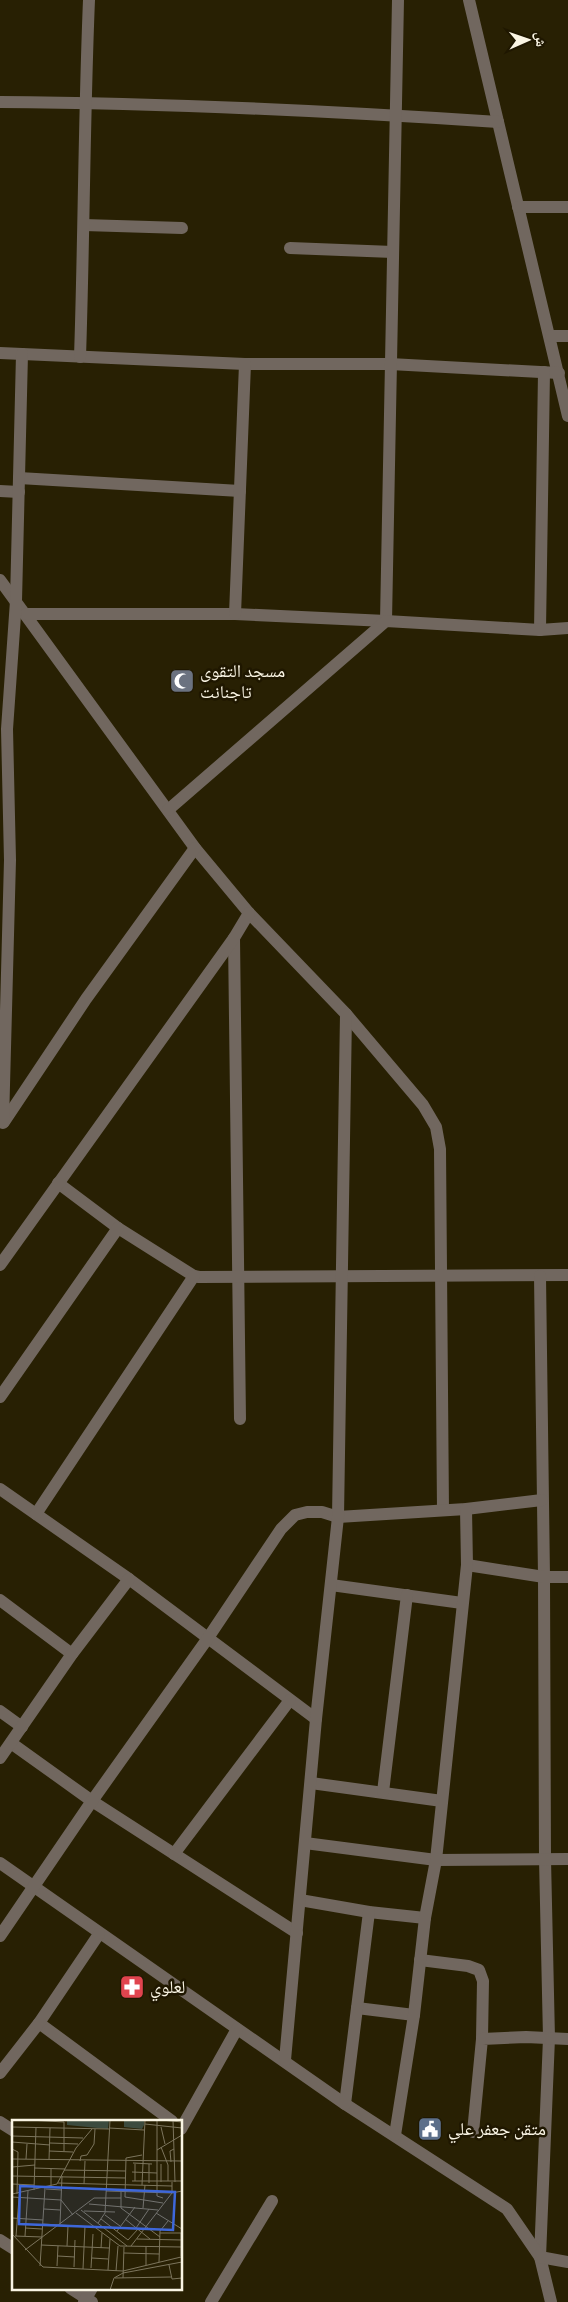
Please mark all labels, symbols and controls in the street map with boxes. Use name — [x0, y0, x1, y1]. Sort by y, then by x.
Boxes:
north arrow — [503, 15, 553, 65]
text: ش — [532, 32, 549, 47]
place label: مسجد التقوى تاجنانت — [200, 661, 285, 702]
mosque icon: مسجد التقوى تاجنانت — [169, 668, 195, 694]
pharmacy icon: لعلوي — [119, 1974, 145, 2000]
place label: لعلوي — [150, 1977, 185, 2002]
public building icon: متقن جعفر علي — [417, 2116, 443, 2142]
place label: متقن جعفر علي — [448, 2119, 546, 2144]
inset map — [12, 2120, 182, 2290]

